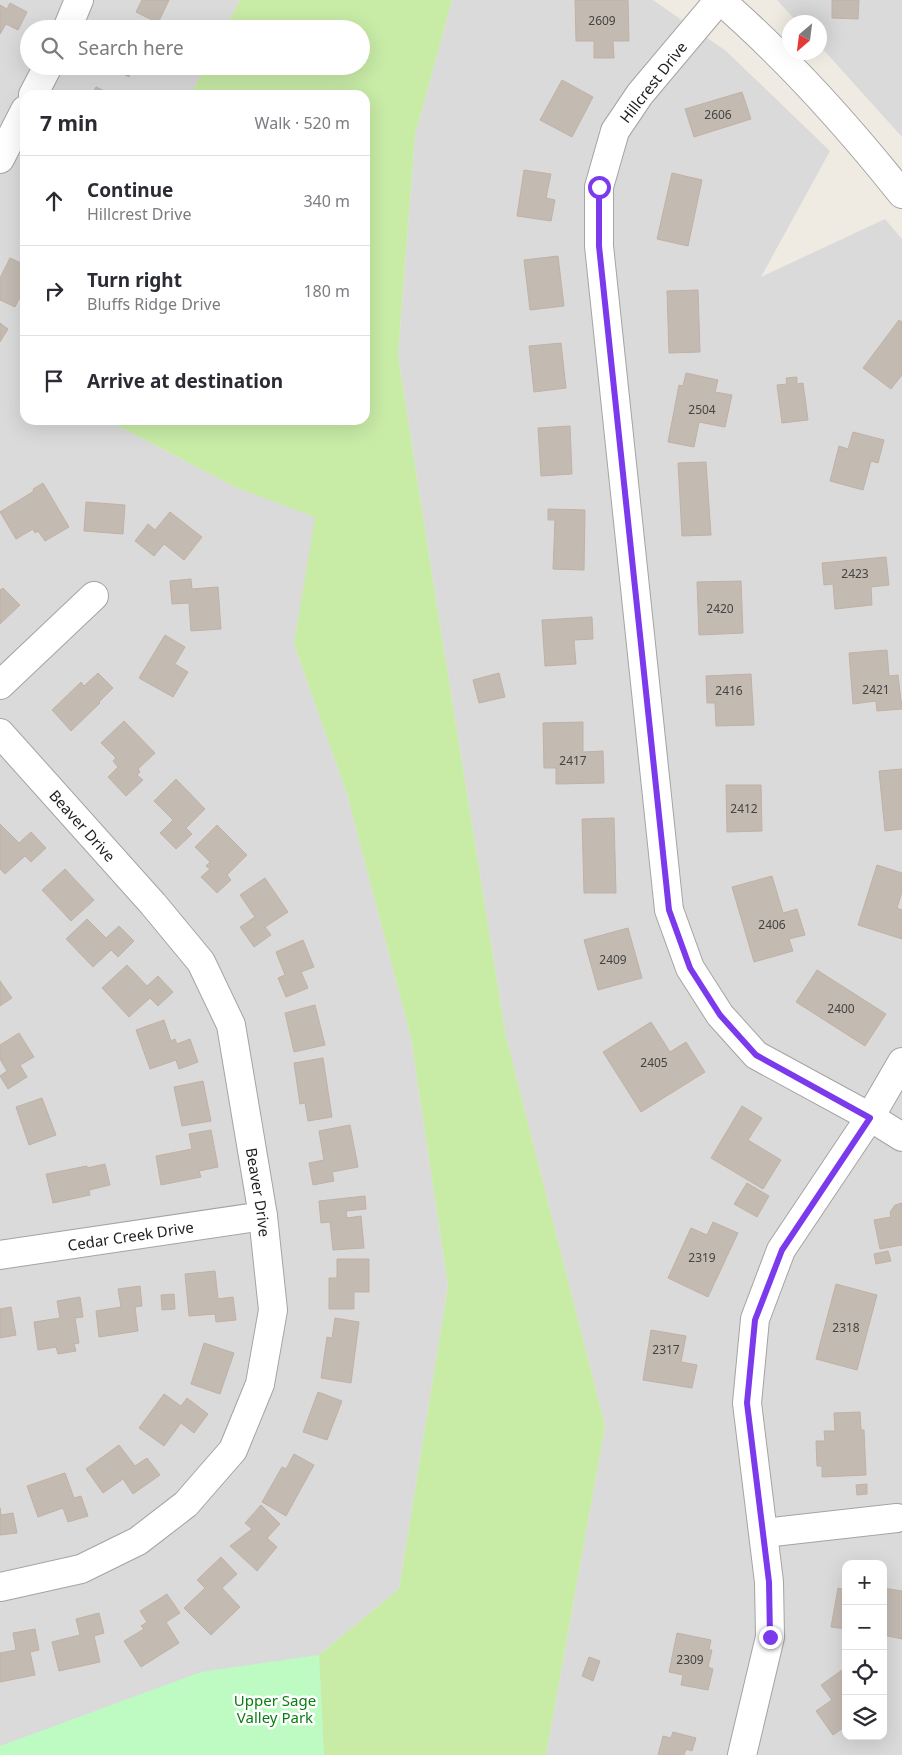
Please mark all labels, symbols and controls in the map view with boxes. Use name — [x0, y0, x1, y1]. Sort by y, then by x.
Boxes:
house number: 2609 — [588, 12, 616, 29]
north arrow — [782, 15, 827, 60]
search box — [20, 20, 370, 75]
icon: search — [38, 34, 66, 62]
text: Search here — [78, 35, 184, 61]
street label: Hillcrest Drive — [615, 37, 691, 127]
house number: 2606 — [704, 106, 732, 123]
text: 7 min — [40, 109, 98, 137]
text: Walk · 520 m — [255, 112, 350, 134]
route start — [588, 176, 611, 199]
text: Continue — [87, 177, 173, 203]
icon: ahead — [40, 187, 68, 215]
text: 340 m — [303, 190, 350, 212]
text: Hillcrest Drive — [87, 203, 191, 225]
text: Turn right — [87, 267, 182, 293]
icon: right — [40, 277, 68, 305]
text: 180 m — [303, 280, 350, 302]
text: Bluffs Ridge Drive — [87, 293, 221, 315]
icon: arrive — [40, 367, 68, 395]
text: Arrive at destination — [87, 368, 283, 394]
house number: 2504 — [688, 401, 716, 418]
house number: 2423 — [841, 565, 869, 582]
house number: 2420 — [706, 600, 734, 617]
house number: 2421 — [862, 681, 890, 698]
house number: 2416 — [715, 682, 743, 699]
house number: 2417 — [559, 752, 587, 769]
street label: Beaver Drive — [45, 785, 120, 866]
house number: 2412 — [730, 800, 758, 817]
house number: 2406 — [758, 916, 786, 933]
house number: 2409 — [599, 951, 627, 968]
house number: 2400 — [827, 1000, 855, 1017]
house number: 2405 — [640, 1054, 668, 1071]
street label: Beaver Drive — [242, 1146, 275, 1238]
street label: Cedar Creek Drive — [66, 1216, 195, 1255]
house number: 2319 — [688, 1249, 716, 1266]
house number: 2318 — [832, 1319, 860, 1336]
house number: 2317 — [652, 1341, 680, 1358]
map controls — [842, 1560, 887, 1740]
button: + — [842, 1560, 887, 1605]
button: − — [842, 1605, 887, 1650]
route end — [759, 1626, 782, 1649]
button: locate — [842, 1650, 887, 1695]
house number: 2309 — [676, 1651, 704, 1668]
park label: Upper Sage Valley Park — [234, 1690, 316, 1727]
button: layers — [842, 1695, 887, 1740]

